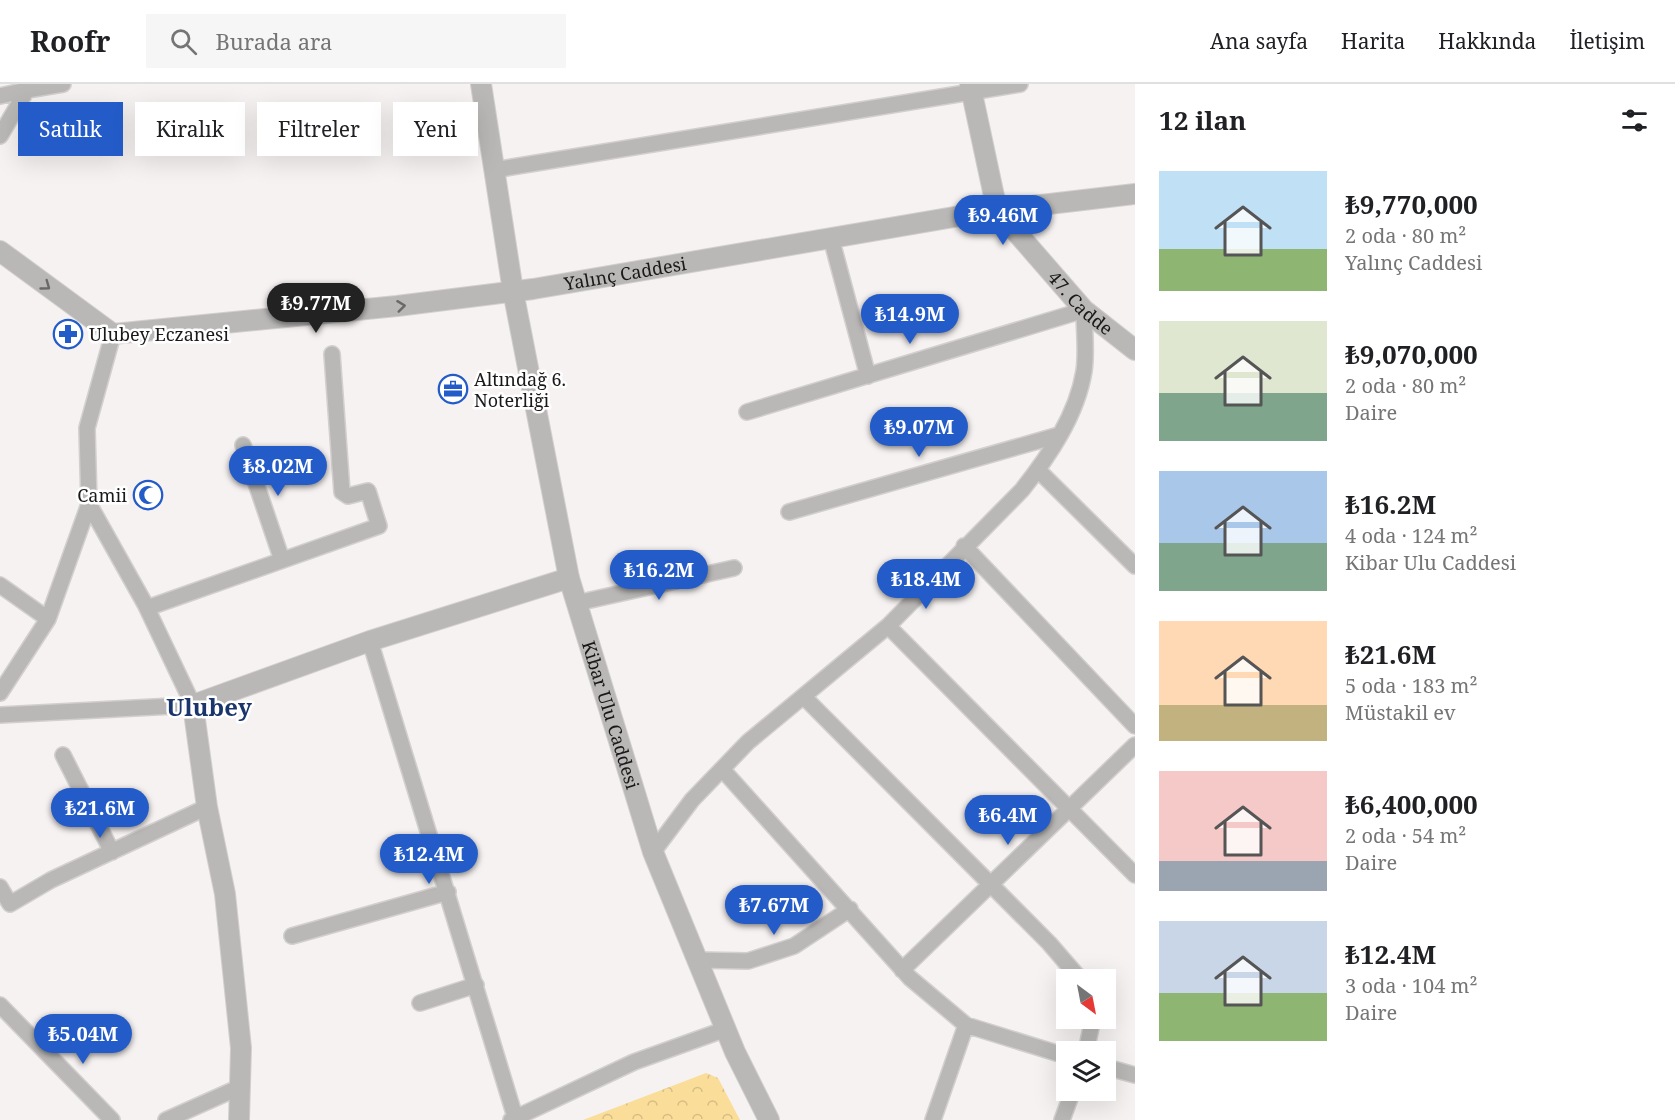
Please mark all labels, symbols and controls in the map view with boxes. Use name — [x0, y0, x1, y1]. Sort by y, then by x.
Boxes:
search box — [146, 14, 566, 68]
text: Roofr — [30, 22, 110, 60]
icon: search — [167, 25, 200, 58]
text: Burada ara — [215, 26, 332, 56]
text: Ana sayfa — [1210, 27, 1308, 55]
text: Harita — [1341, 27, 1405, 55]
text: Hakkında — [1438, 27, 1536, 55]
text: İletişim — [1569, 27, 1645, 55]
chip: Satılık — [18, 102, 123, 156]
chip: Kiralık — [135, 102, 245, 156]
chip: Filtreler — [257, 102, 381, 156]
chip: Yeni — [393, 102, 478, 156]
text: 12 ilan — [1159, 102, 1246, 138]
icon: filters — [1618, 104, 1651, 137]
text: ₺9,770,000 — [1345, 186, 1478, 222]
pin: ₺9.46M — [954, 195, 1052, 246]
icon: home — [1207, 195, 1279, 267]
text: ₺9.46M — [968, 201, 1038, 228]
text: 2 oda · 80 m² — [1345, 222, 1466, 249]
text: Yalınç Caddesi — [1345, 249, 1482, 276]
street label: Yalınç Caddesi — [561, 251, 688, 296]
street label: 47. Cadde — [1043, 265, 1118, 340]
one-way arrow — [40, 279, 51, 290]
pin: ₺9.77M — [267, 283, 365, 334]
text: ₺9.77M — [281, 289, 351, 316]
pin: ₺14.9M — [861, 294, 959, 345]
one-way arrow — [396, 300, 406, 312]
text: ₺14.9M — [875, 300, 945, 327]
pharmacy icon: Ulubey Eczanesi — [52, 318, 84, 350]
place label: Ulubey Eczanesi — [89, 322, 229, 346]
text: ₺9,070,000 — [1345, 336, 1478, 372]
icon: home — [1207, 345, 1279, 417]
place label: Altındağ 6. Noterliği — [474, 367, 566, 412]
text: 2 oda · 80 m² — [1345, 372, 1466, 399]
office icon: Altındağ 6. Noterliği — [437, 373, 469, 405]
text: Daire — [1345, 399, 1397, 426]
pin: ₺9.07M — [870, 407, 968, 458]
text: ₺9.07M — [884, 413, 954, 440]
pin: ₺8.02M — [229, 446, 327, 497]
text: ₺8.02M — [243, 452, 313, 479]
mosque icon: Camii — [132, 479, 164, 511]
place label: Camii — [77, 483, 127, 507]
text: ₺16.2M — [1345, 486, 1436, 522]
icon: home — [1207, 495, 1279, 567]
text: 4 oda · 124 m² — [1345, 522, 1478, 549]
text: Kibar Ulu Caddesi — [1345, 549, 1516, 576]
pin: ₺16.2M — [610, 550, 708, 601]
text: ₺16.2M — [624, 556, 694, 583]
pin: ₺18.4M — [877, 559, 975, 610]
text: ₺18.4M — [891, 565, 961, 592]
text: ₺21.6M — [1345, 636, 1436, 672]
street label: Kibar Ulu Caddesi — [577, 638, 645, 792]
icon: home — [1207, 645, 1279, 717]
text: 5 oda · 183 m² — [1345, 672, 1478, 699]
district label: Ulubey — [166, 690, 252, 723]
text: Müstakil ev — [1345, 699, 1456, 726]
text: ₺6,400,000 — [1345, 786, 1478, 822]
pin: ₺21.6M — [51, 788, 149, 839]
text: ₺21.6M — [65, 794, 135, 821]
pin: ₺6.4M — [966, 795, 1050, 846]
icon: home — [1207, 795, 1279, 867]
text: ₺6.4M — [979, 801, 1037, 828]
text: 2 oda · 54 m² — [1345, 822, 1466, 849]
pin: ₺12.4M — [380, 834, 478, 885]
text: ₺12.4M — [394, 840, 464, 867]
text: Daire — [1345, 849, 1397, 876]
pin: ₺7.67M — [725, 885, 823, 936]
text: ₺7.67M — [739, 891, 809, 918]
text: ₺12.4M — [1345, 936, 1436, 972]
icon: home — [1207, 945, 1279, 1017]
north arrow — [1056, 969, 1116, 1029]
map controls — [1056, 969, 1116, 1101]
text: 3 oda · 104 m² — [1345, 972, 1478, 999]
text: Daire — [1345, 999, 1397, 1026]
pin: ₺5.04M — [34, 1014, 132, 1065]
text: ₺5.04M — [48, 1020, 118, 1047]
button: layers — [1056, 1041, 1116, 1101]

